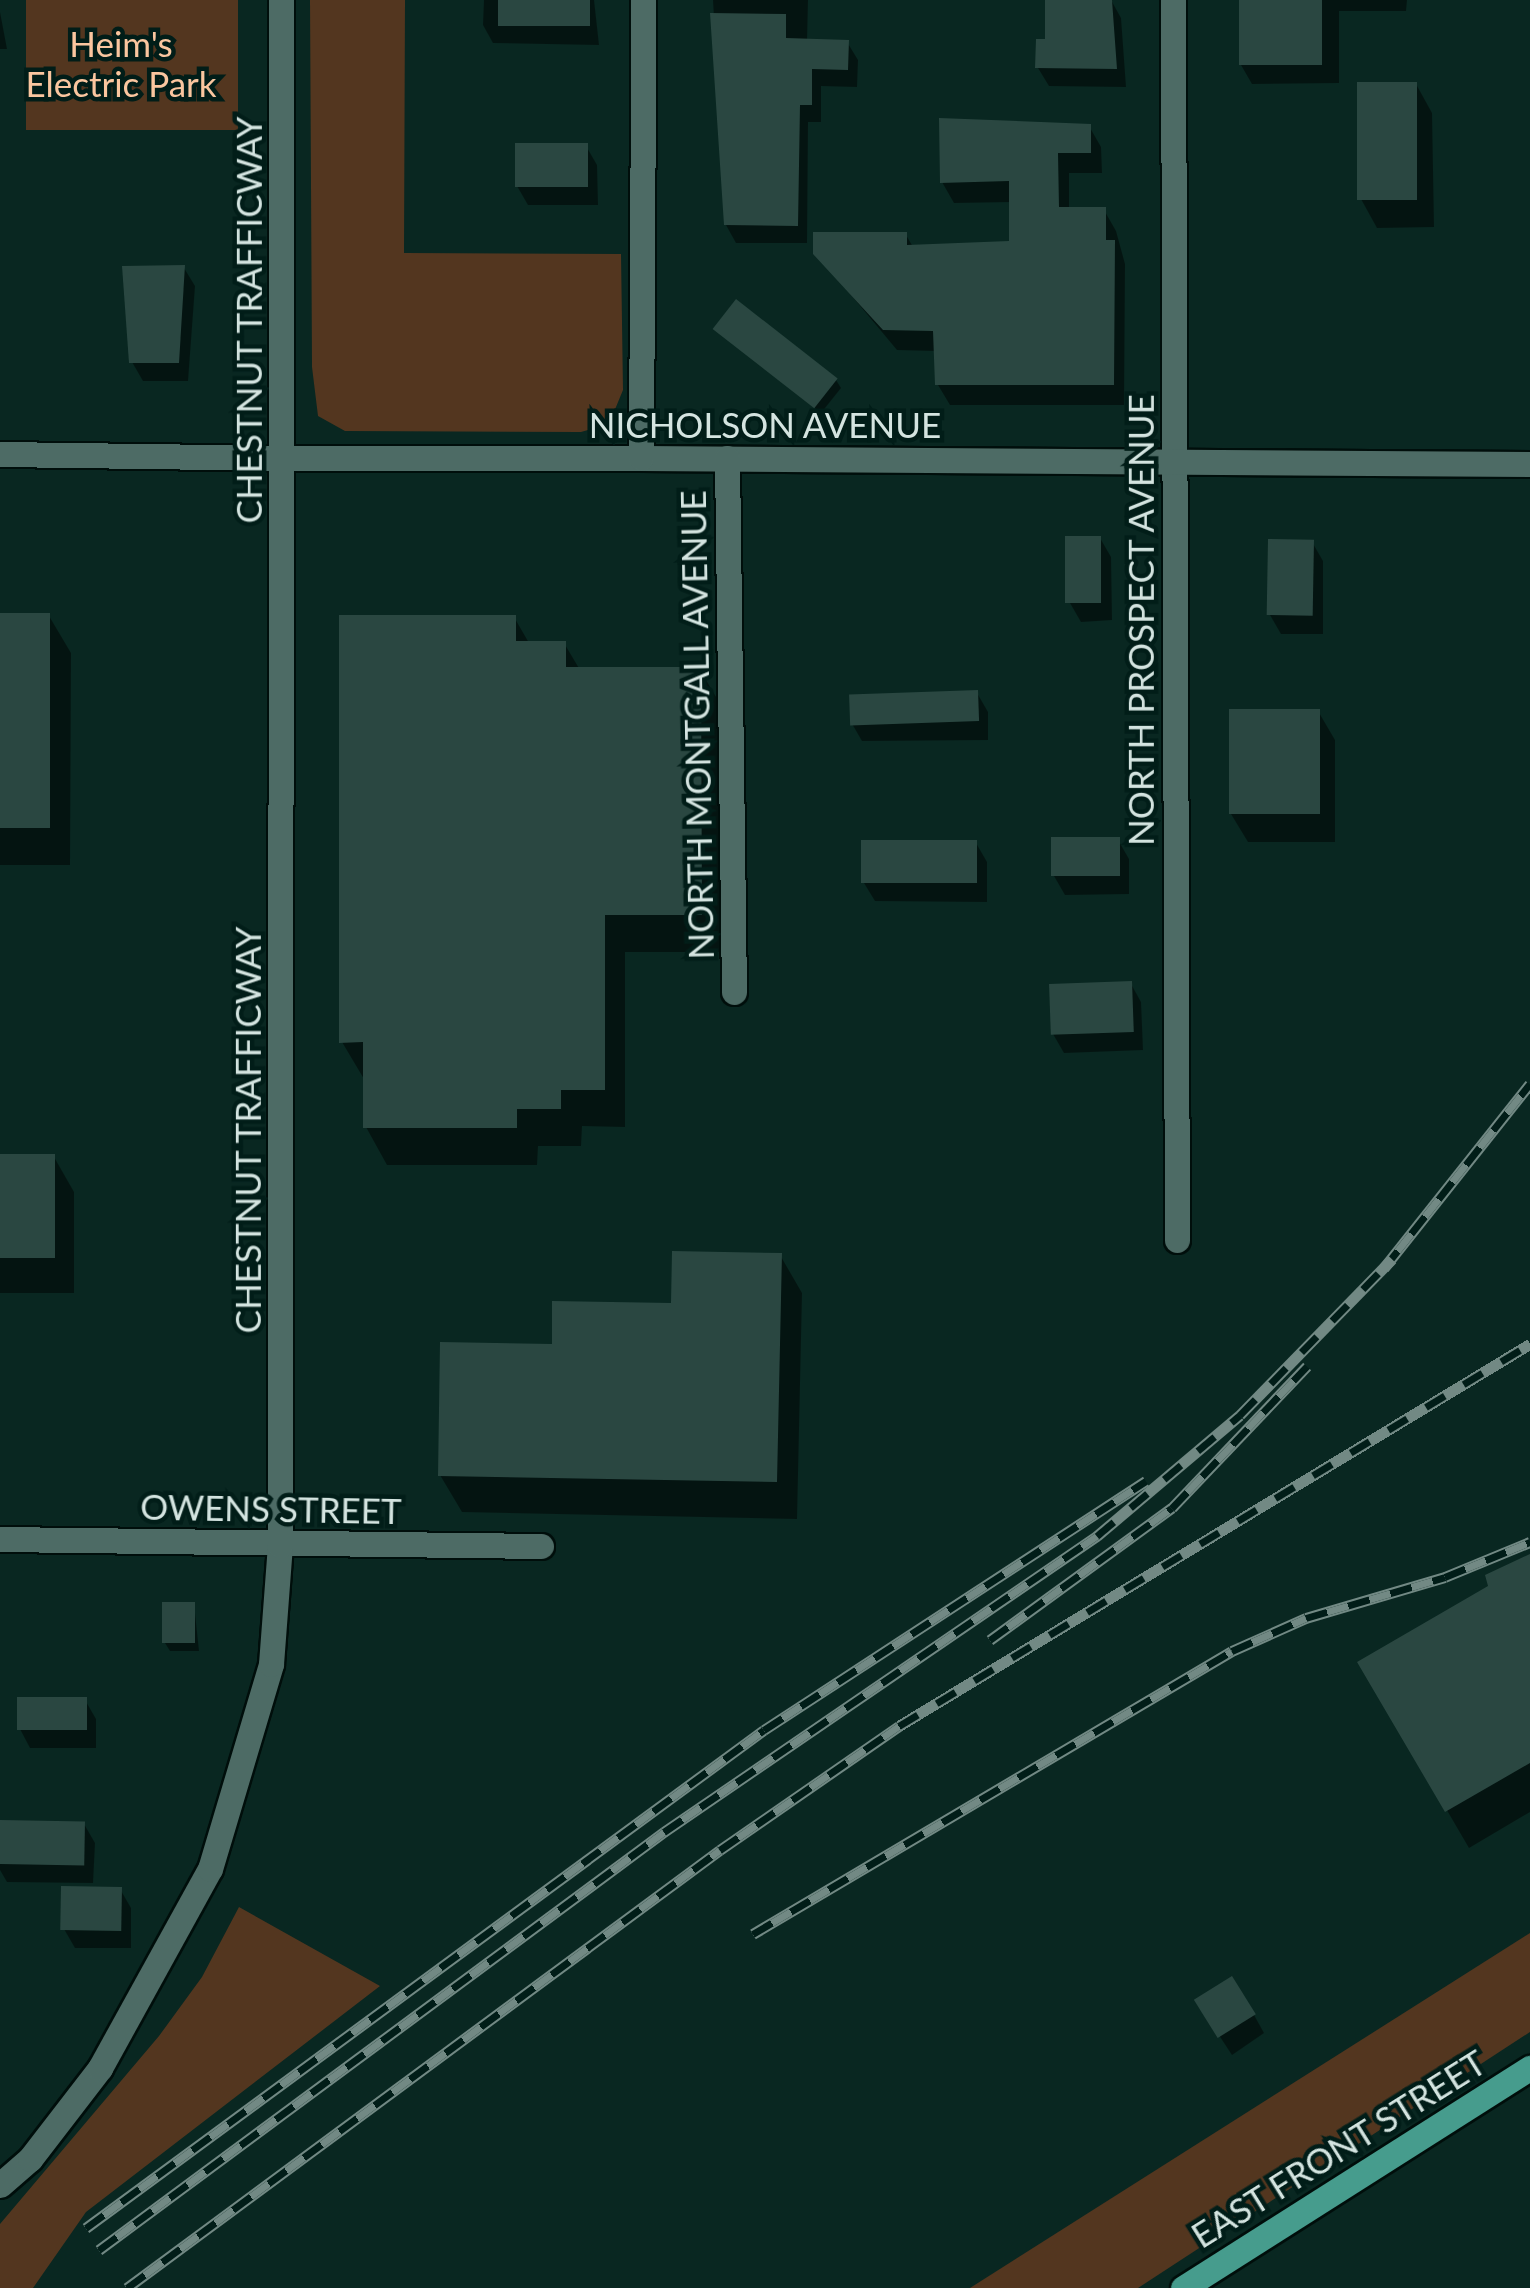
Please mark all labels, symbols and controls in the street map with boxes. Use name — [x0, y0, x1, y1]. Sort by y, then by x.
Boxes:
park label: Heim's Electric Park — [25, 22, 217, 104]
street label: CHESTNUT TRAFFICWAY — [227, 116, 269, 524]
street label: NORTH PROSPECT AVENUE — [1119, 393, 1161, 847]
street label: NICHOLSON AVENUE — [588, 403, 942, 445]
street label: NORTH MONTGALL AVENUE — [671, 489, 721, 961]
street label: CHESTNUT TRAFFICWAY — [226, 926, 268, 1334]
street label: OWENS STREET — [140, 1485, 402, 1531]
street label: EAST FRONT STREET — [1182, 2040, 1494, 2256]

